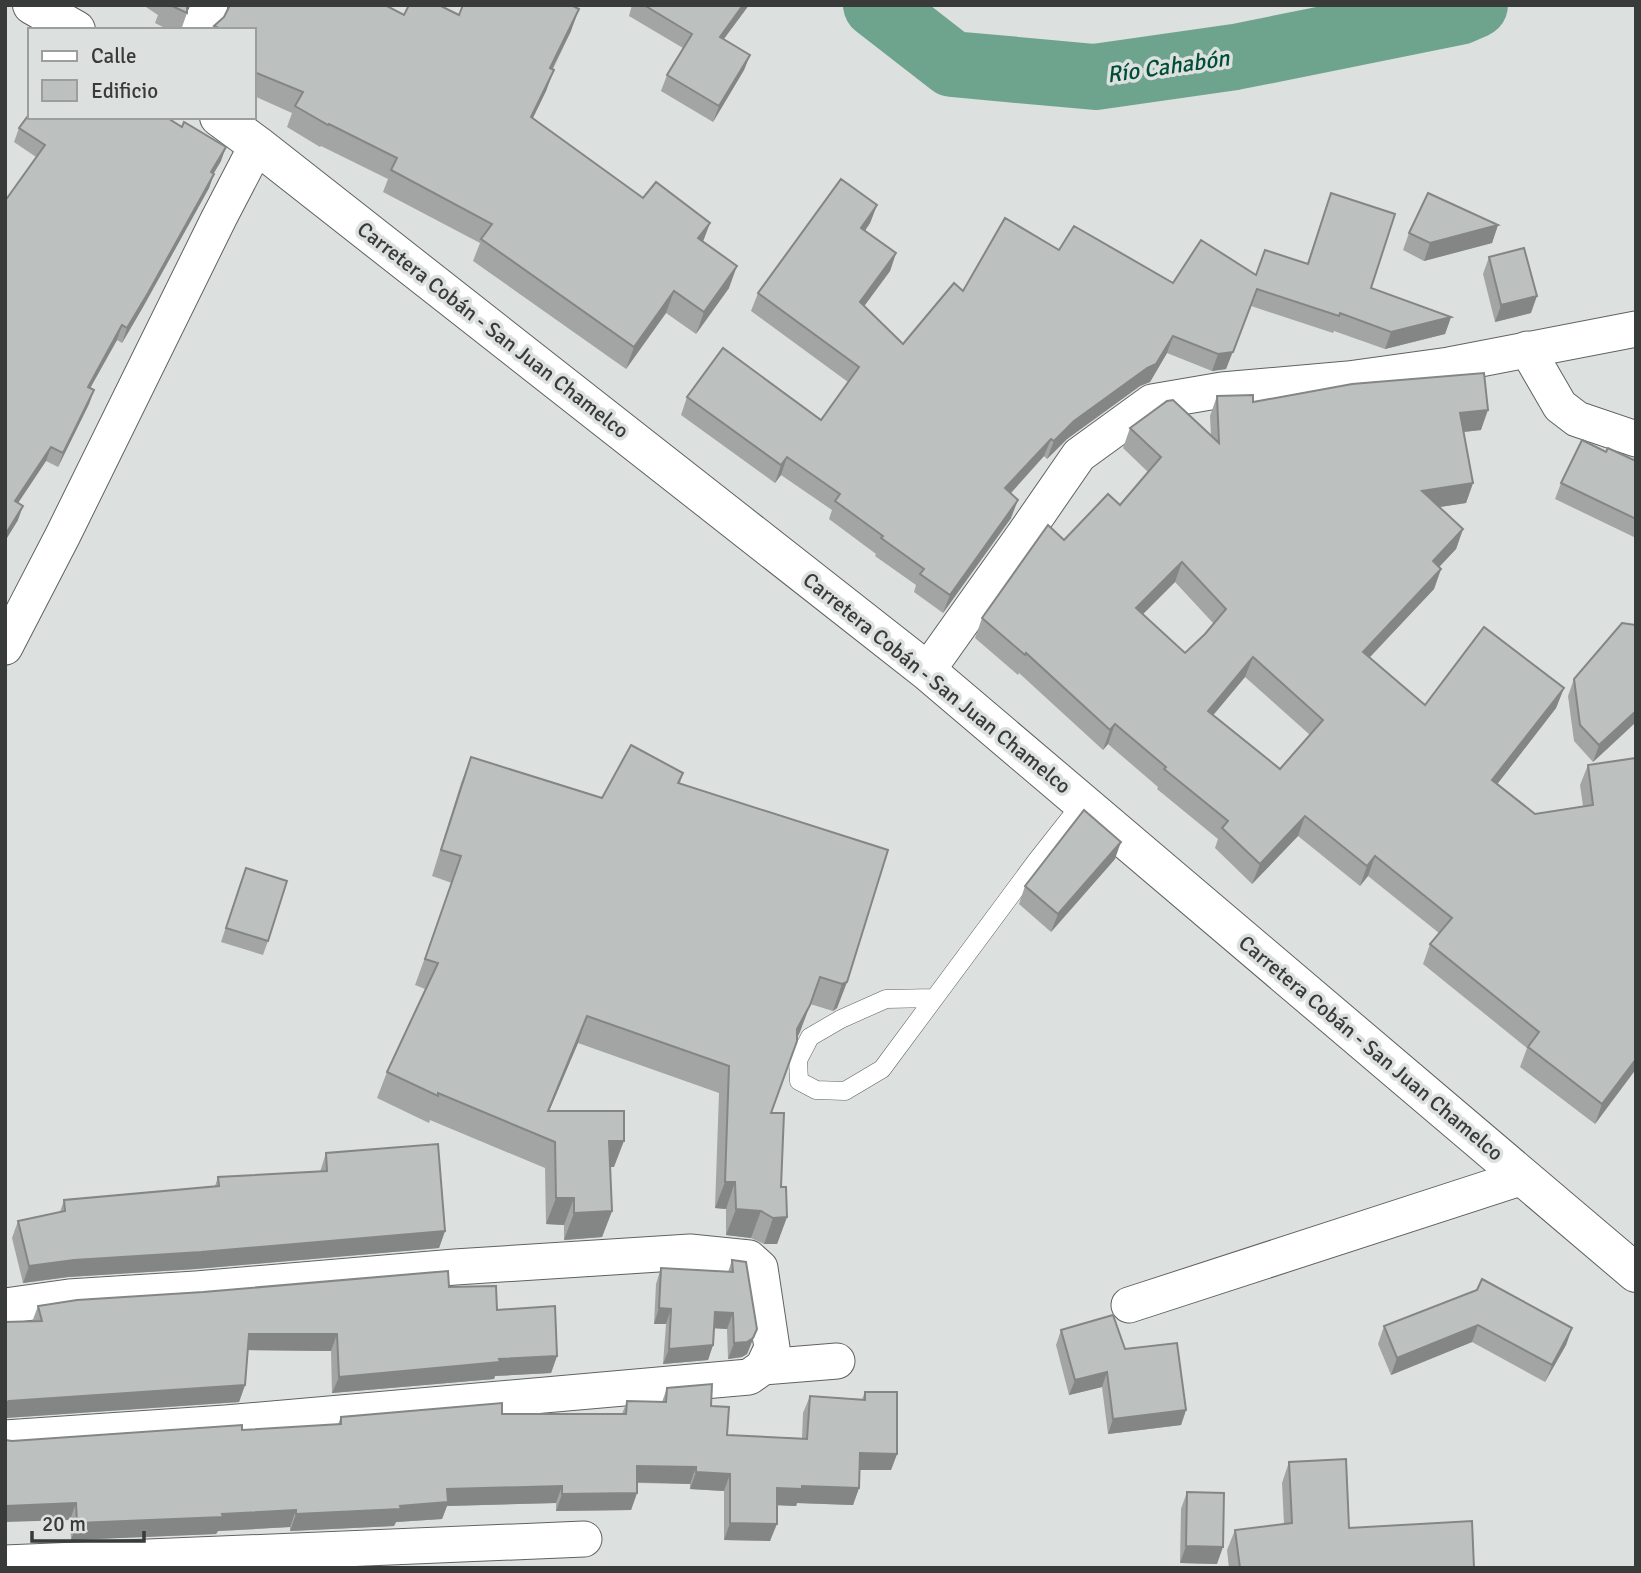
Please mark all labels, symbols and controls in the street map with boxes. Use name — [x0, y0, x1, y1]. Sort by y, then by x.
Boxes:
legend — [28, 28, 256, 119]
text: Calle — [91, 43, 137, 69]
water label: Río Cahabón — [1105, 43, 1233, 89]
text: Edificio — [91, 78, 158, 104]
street label: Carretera Cobán - San Juan Chamelco — [352, 216, 634, 444]
street label: Carretera Cobán - San Juan Chamelco — [798, 567, 1076, 799]
street label: Carretera Cobán - San Juan Chamelco — [1234, 930, 1508, 1166]
scale bar — [32, 1500, 144, 1544]
text: 20 m — [42, 1511, 86, 1537]

